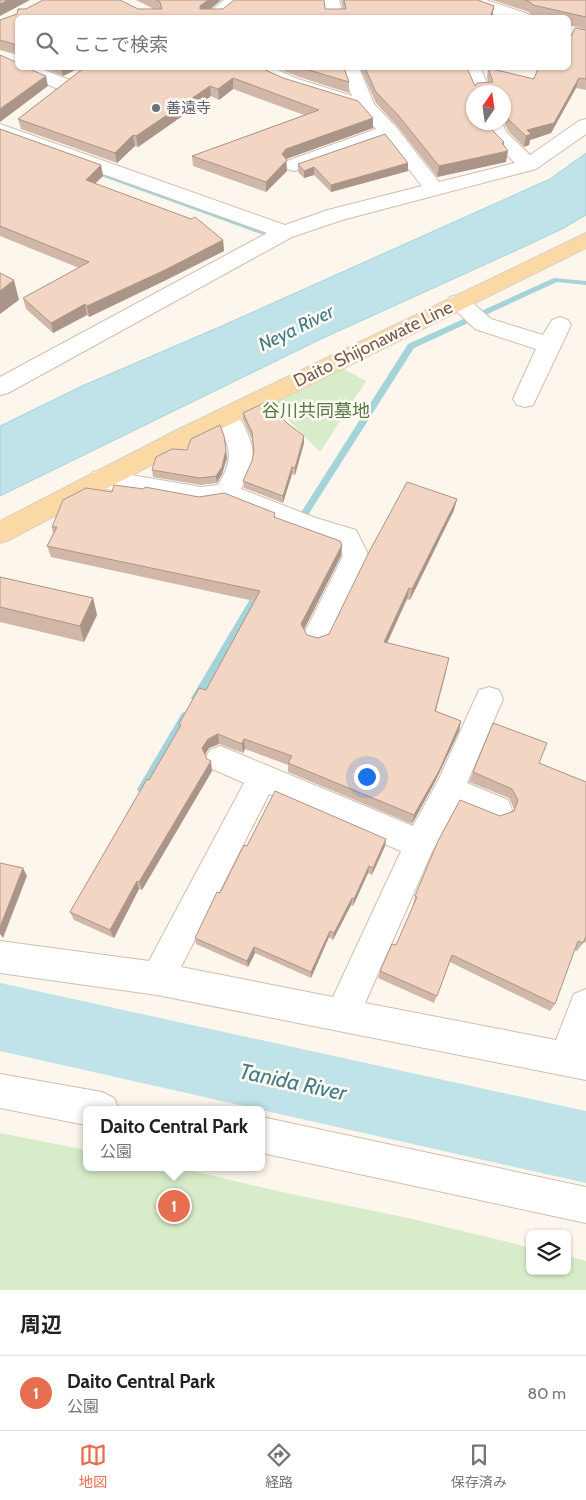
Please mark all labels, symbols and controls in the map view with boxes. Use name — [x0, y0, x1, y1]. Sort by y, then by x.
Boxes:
search box — [15, 15, 571, 70]
icon: search — [33, 29, 61, 57]
text: ここで検索 — [73, 33, 168, 56]
north arrow — [466, 85, 511, 130]
place label: 善遠寺 — [166, 99, 211, 117]
marker: 善遠寺 — [150, 102, 162, 114]
street label: Daito Shijonawate Line — [290, 296, 456, 392]
water label: Neya River — [255, 299, 339, 356]
park label: 谷川共同墓地 — [262, 400, 370, 422]
your location — [354, 764, 380, 790]
water label: Tanida River — [237, 1057, 350, 1107]
popup — [83, 1106, 265, 1171]
text: Daito Central Park — [100, 1115, 248, 1138]
text: 公園 — [100, 1142, 132, 1161]
pin: 1 — [158, 1187, 190, 1225]
map controls — [526, 1230, 571, 1275]
button: layers — [526, 1230, 571, 1275]
text: 周辺 — [20, 1312, 62, 1337]
text: Daito Central Park — [67, 1370, 215, 1393]
text: 1 — [33, 1384, 39, 1403]
text: 80 m — [528, 1384, 566, 1403]
text: 公園 — [67, 1397, 99, 1416]
tab: 地図 — [79, 1441, 107, 1491]
tab: 経路 — [265, 1441, 293, 1491]
tab: 保存済み — [451, 1441, 507, 1491]

